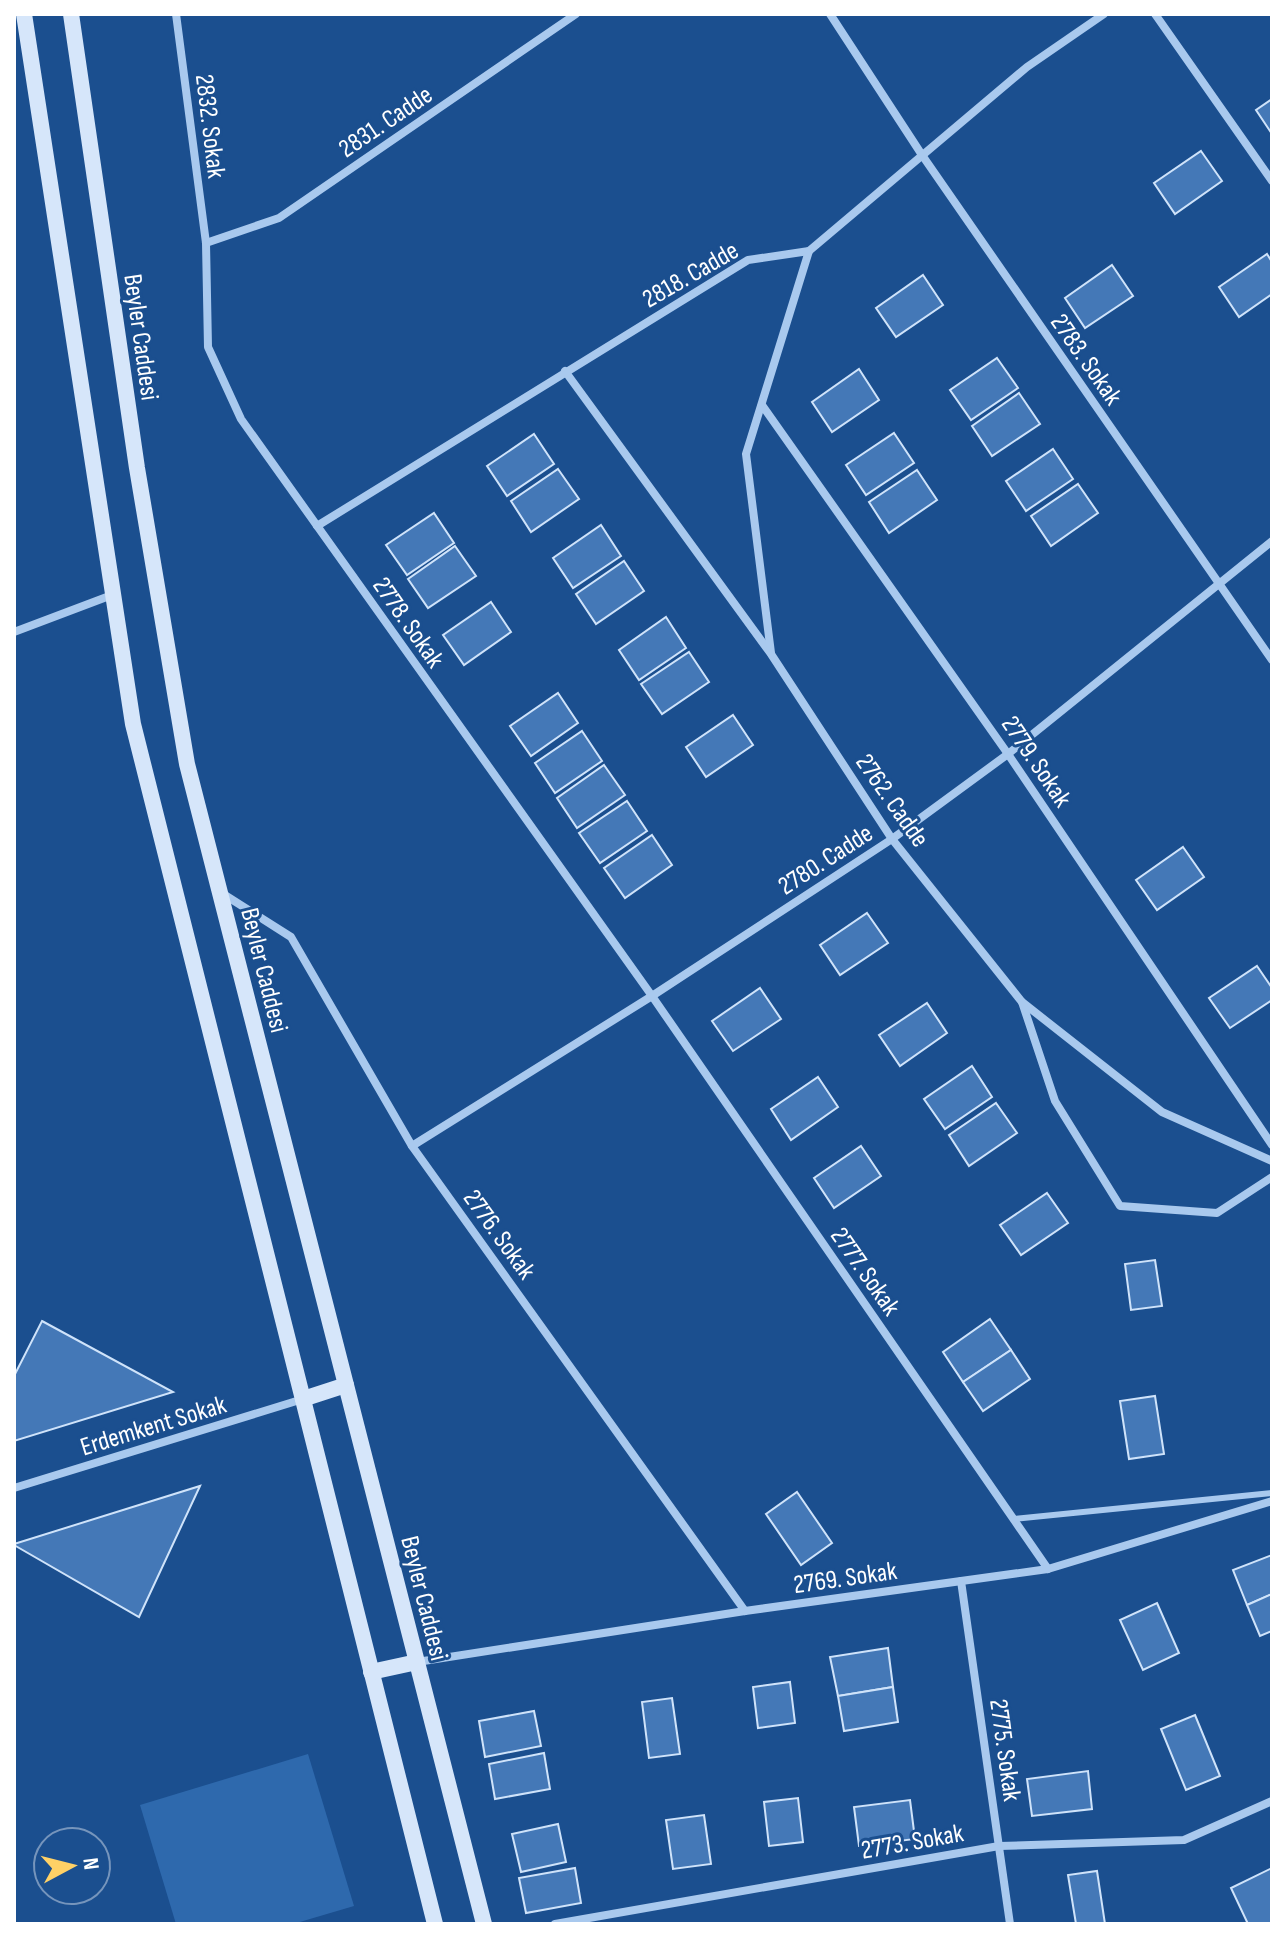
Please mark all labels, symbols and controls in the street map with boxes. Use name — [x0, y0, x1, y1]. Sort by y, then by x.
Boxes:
street label: 2832. Sokak — [188, 72, 231, 180]
street label: 2831. Cadde — [333, 80, 439, 165]
street label: 2818. Cadde — [637, 235, 744, 315]
street label: Beyler Caddesi — [116, 272, 165, 402]
street label: 2783. Sokak — [1043, 308, 1128, 411]
street label: 2778. Sokak — [365, 572, 450, 674]
street label: 2779. Sokak — [994, 710, 1078, 813]
street label: 2762. Cadde — [848, 748, 935, 853]
street label: 2780. Cadde — [773, 818, 879, 902]
street label: Beyler Caddesi — [233, 905, 294, 1036]
street label: 2776. Sokak — [456, 1184, 542, 1286]
street label: 2777. Sokak — [823, 1222, 906, 1322]
street label: Erdemkent Sokak — [77, 1390, 230, 1463]
street label: Beyler Caddesi — [393, 1533, 454, 1664]
street label: 2769. Sokak — [792, 1556, 899, 1601]
street label: 2775. Sokak — [982, 1697, 1027, 1803]
street label: 2773. Sokak — [859, 1818, 966, 1867]
north arrow — [32, 1826, 112, 1906]
text: N — [76, 1856, 104, 1871]

